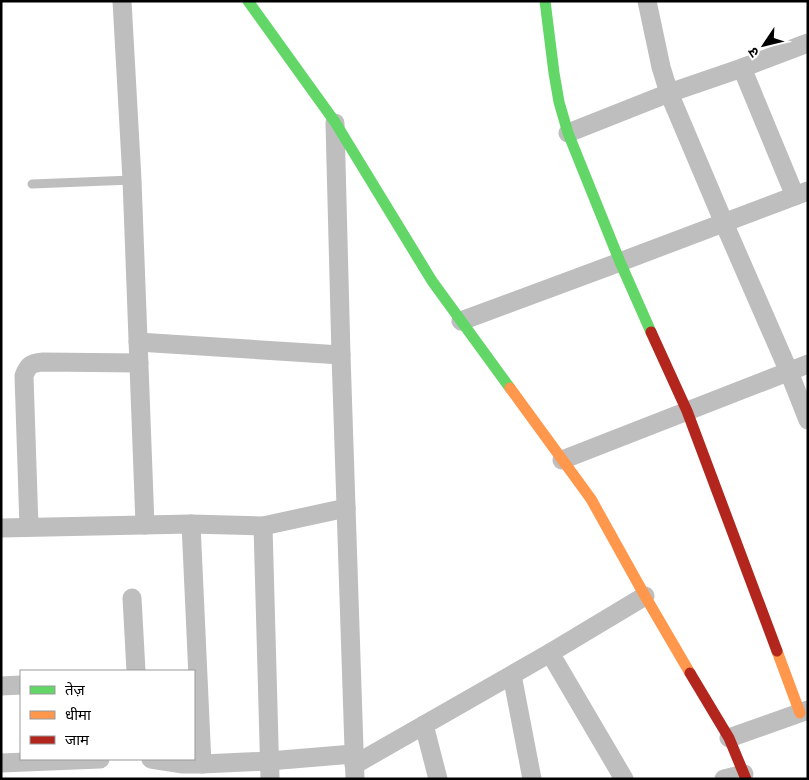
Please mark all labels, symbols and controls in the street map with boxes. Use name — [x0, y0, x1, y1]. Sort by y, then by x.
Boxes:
north arrow — [739, 20, 789, 70]
text: उ — [744, 43, 763, 60]
legend — [20, 670, 195, 760]
text: तेज़ — [65, 681, 86, 699]
text: धीमा — [65, 706, 92, 724]
text: जाम — [65, 731, 90, 749]

